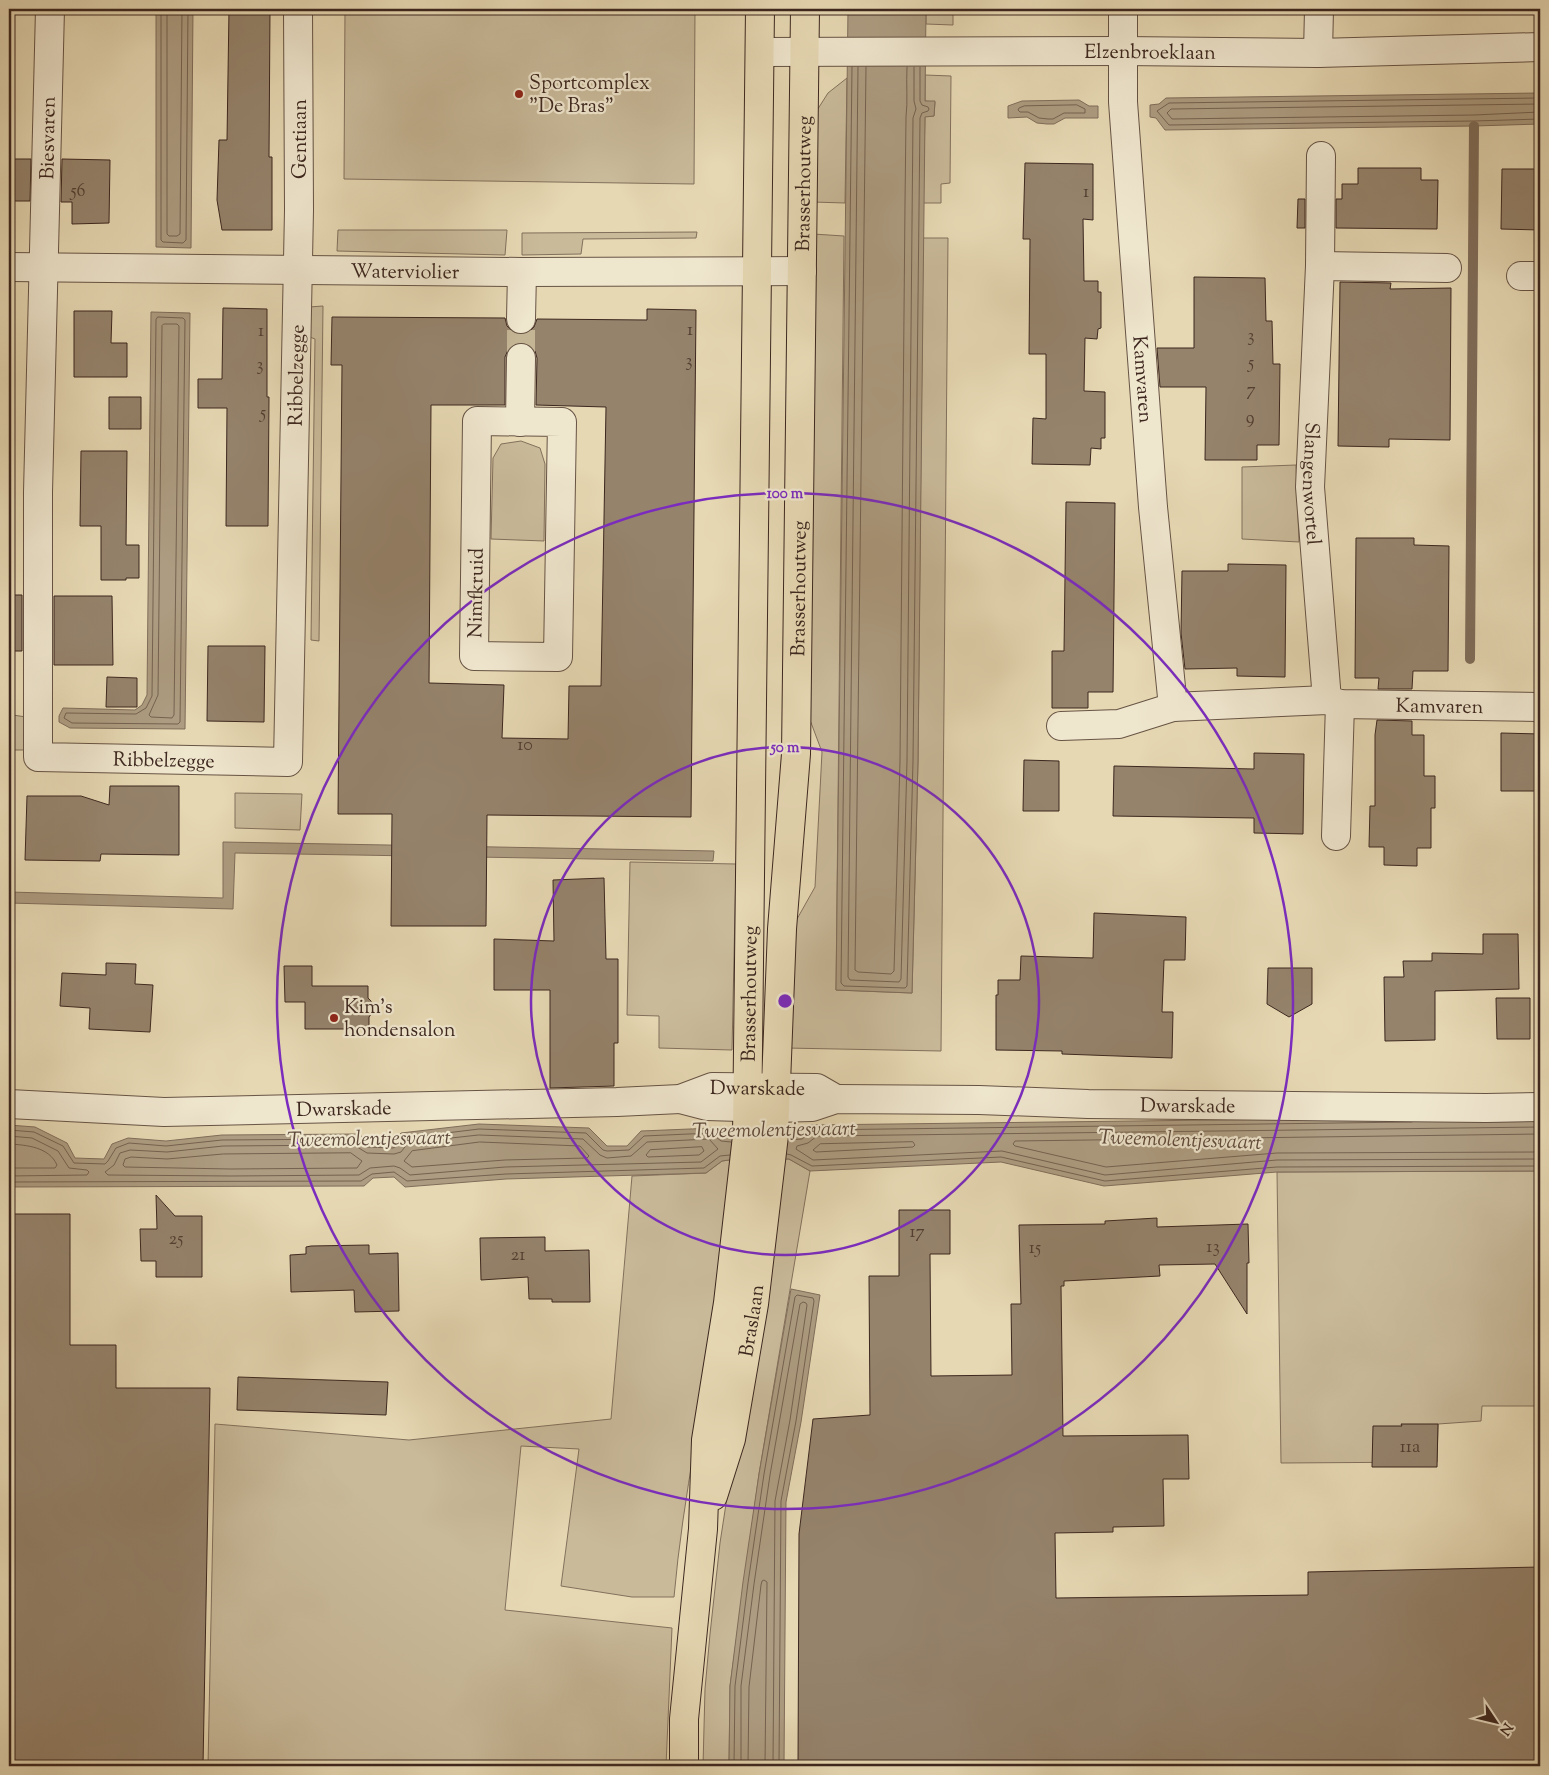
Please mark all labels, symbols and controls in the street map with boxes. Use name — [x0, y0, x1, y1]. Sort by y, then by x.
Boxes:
street label: Elzenbroeklaan — [1084, 39, 1216, 69]
place label: Sportcomplex "De Bras" — [529, 70, 650, 122]
marker: Sportcomplex "De Bras" — [513, 88, 525, 100]
street label: Biesvaren — [34, 96, 65, 180]
street label: Gentiaan — [287, 99, 316, 179]
street label: Brasserhoutweg — [790, 115, 821, 252]
house number: 56 — [69, 179, 86, 205]
house number: 1 — [1083, 180, 1089, 206]
street label: Waterviolier — [350, 258, 460, 288]
house number: 1 — [687, 318, 693, 344]
house number: 1 — [258, 319, 264, 345]
street label: Ribbelzegge — [283, 324, 314, 427]
house number: 3 — [1247, 324, 1255, 350]
street label: Kamvaren — [1123, 335, 1159, 424]
house number: 3 — [685, 349, 693, 375]
house number: 5 — [1247, 351, 1254, 377]
house number: 3 — [256, 353, 264, 379]
house number: 7 — [1246, 378, 1256, 404]
house number: 5 — [259, 401, 266, 427]
house number: 9 — [1246, 406, 1255, 432]
street label: Slangenwortel — [1293, 421, 1327, 547]
text: 100 m — [767, 484, 804, 505]
street label: Brasserhoutweg — [785, 520, 816, 657]
street label: Nimfkruid — [462, 548, 493, 638]
street label: Kamvaren — [1395, 693, 1484, 723]
house number: 10 — [517, 733, 533, 759]
text: 50 m — [770, 738, 800, 759]
street label: Ribbelzegge — [113, 746, 215, 778]
street label: Brasserhoutweg — [736, 925, 766, 1062]
centre of rings — [776, 992, 794, 1010]
place label: Kim's hondensalon — [344, 994, 456, 1046]
marker: Kim's hondensalon — [328, 1012, 340, 1024]
street label: Dwarskade — [710, 1075, 805, 1105]
street label: Dwarskade — [1140, 1093, 1236, 1122]
street label: Dwarskade — [296, 1095, 392, 1126]
water label: Tweemolentjesvaart — [692, 1115, 856, 1147]
water label: Tweemolentjesvaart — [1098, 1123, 1262, 1159]
water label: Tweemolentjesvaart — [287, 1124, 451, 1156]
house number: 17 — [909, 1220, 925, 1246]
house number: 25 — [169, 1227, 183, 1253]
house number: 13 — [1206, 1235, 1220, 1261]
house number: 15 — [1029, 1236, 1041, 1262]
house number: 21 — [511, 1243, 525, 1269]
street label: Braslaan — [733, 1283, 773, 1359]
house number: 11a — [1400, 1435, 1420, 1461]
north arrow — [1472, 1698, 1522, 1748]
text: N — [1494, 1718, 1516, 1739]

